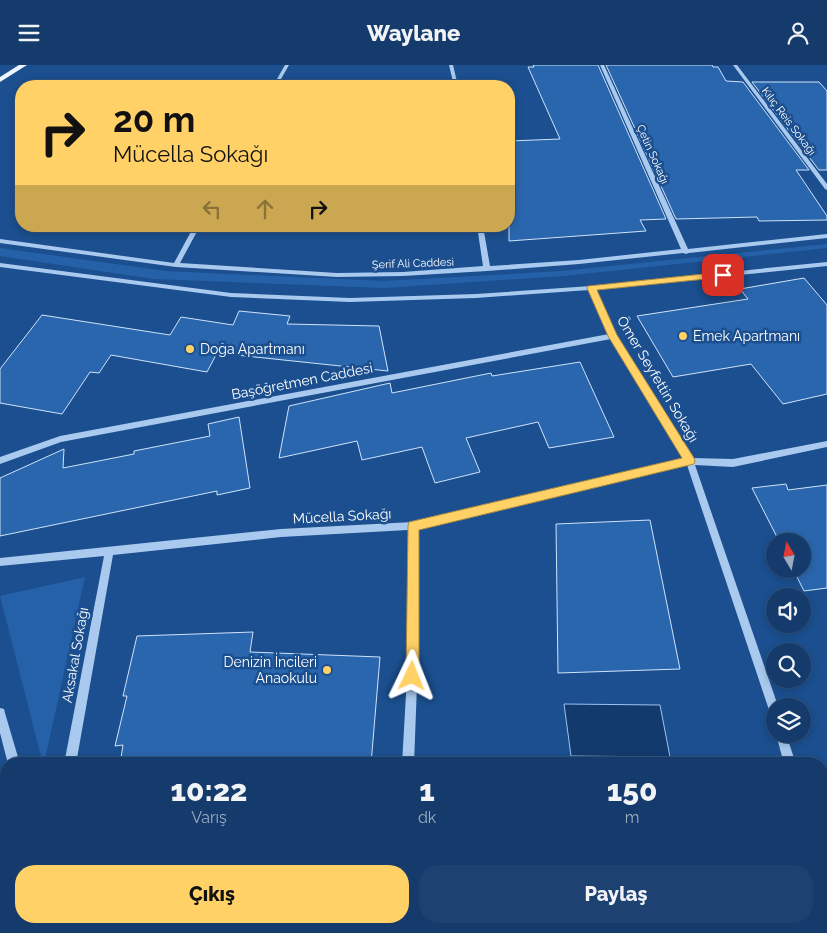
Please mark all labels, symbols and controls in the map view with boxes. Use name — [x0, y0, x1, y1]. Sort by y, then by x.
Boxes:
icon: menu — [15, 19, 43, 47]
icon: person — [784, 19, 812, 47]
text: Waylane — [367, 20, 460, 46]
street label: Kılıç Reis Sokağı — [759, 85, 818, 158]
text: 20 m — [113, 99, 195, 140]
icon: right — [30, 100, 95, 165]
street label: Çetin Sokağı — [634, 123, 671, 186]
text: Mücella Sokağı — [113, 141, 268, 167]
icon: left — [198, 195, 226, 223]
icon: ahead — [251, 195, 279, 223]
icon: right — [304, 195, 332, 223]
pin — [702, 254, 744, 296]
street label: Şerif Ali Caddesi — [372, 256, 454, 271]
icon: arrive — [709, 261, 737, 289]
street label: Ömer Seyfettin Sokağı — [614, 312, 704, 445]
place label: Emek Apartmanı — [693, 328, 800, 344]
marker: Emek Apartmanı — [677, 330, 689, 342]
place label: Doğa Apartmanı — [200, 341, 305, 357]
marker: Doğa Apartmanı — [184, 343, 196, 355]
street label: Başöğretmen Caddesi — [230, 359, 374, 403]
street label: Mücella Sokağı — [292, 505, 392, 527]
north arrow — [766, 533, 811, 577]
map controls — [766, 533, 811, 743]
button: sound — [766, 588, 811, 633]
street label: Aksakal Sokağı — [59, 606, 91, 704]
button: search — [766, 643, 811, 688]
position arrow — [385, 649, 437, 701]
place label: Denizin İncileri Anaokulu — [224, 652, 317, 686]
marker: Denizin İncileri Anaokulu — [321, 664, 333, 676]
button: layers — [766, 698, 811, 743]
text: 10:22 — [170, 773, 247, 808]
text: 1 — [419, 773, 435, 808]
text: 150 — [607, 773, 658, 808]
text: Varış — [191, 808, 227, 827]
text: dk — [418, 808, 436, 827]
text: m — [625, 808, 640, 827]
button: Çıkış — [15, 865, 409, 923]
button: Paylaş — [419, 865, 813, 923]

